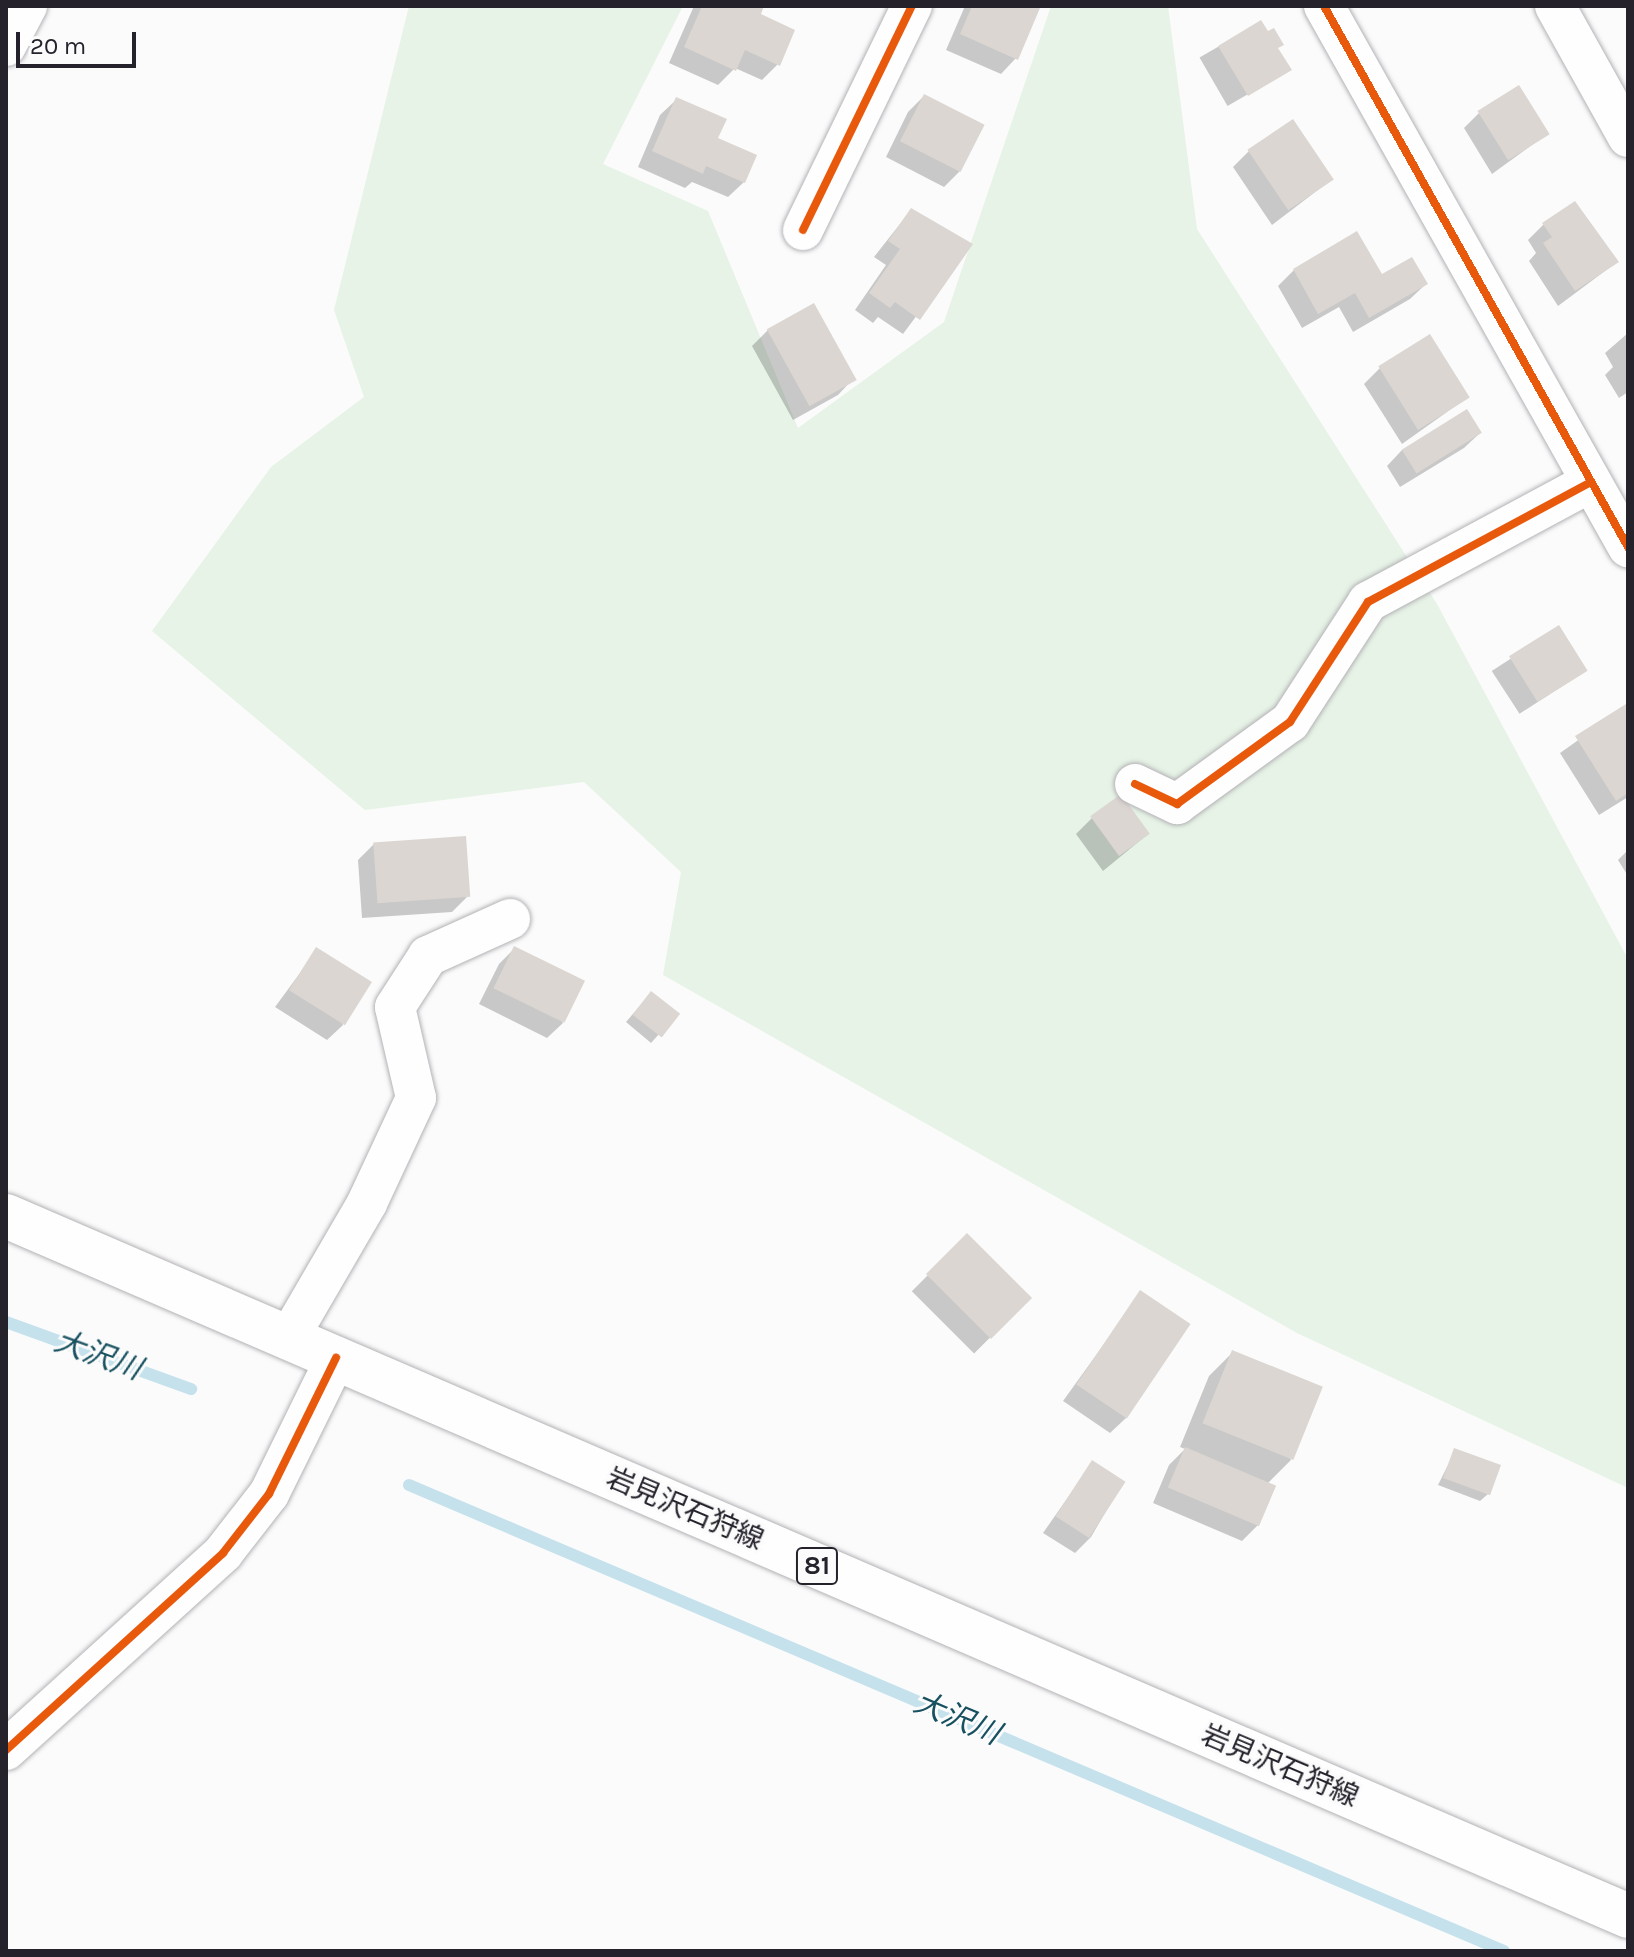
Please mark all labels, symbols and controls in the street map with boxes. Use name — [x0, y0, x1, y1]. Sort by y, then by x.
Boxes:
scale bar — [20, 16, 140, 66]
text: 20 m — [30, 32, 86, 60]
water label: 大沢川 — [50, 1323, 146, 1387]
street label: 岩見沢石狩線 — [601, 1461, 769, 1557]
road number: 81 — [795, 1544, 839, 1588]
water label: 大沢川 — [909, 1684, 1005, 1752]
street label: 岩見沢石狩線 — [1196, 1718, 1364, 1814]

